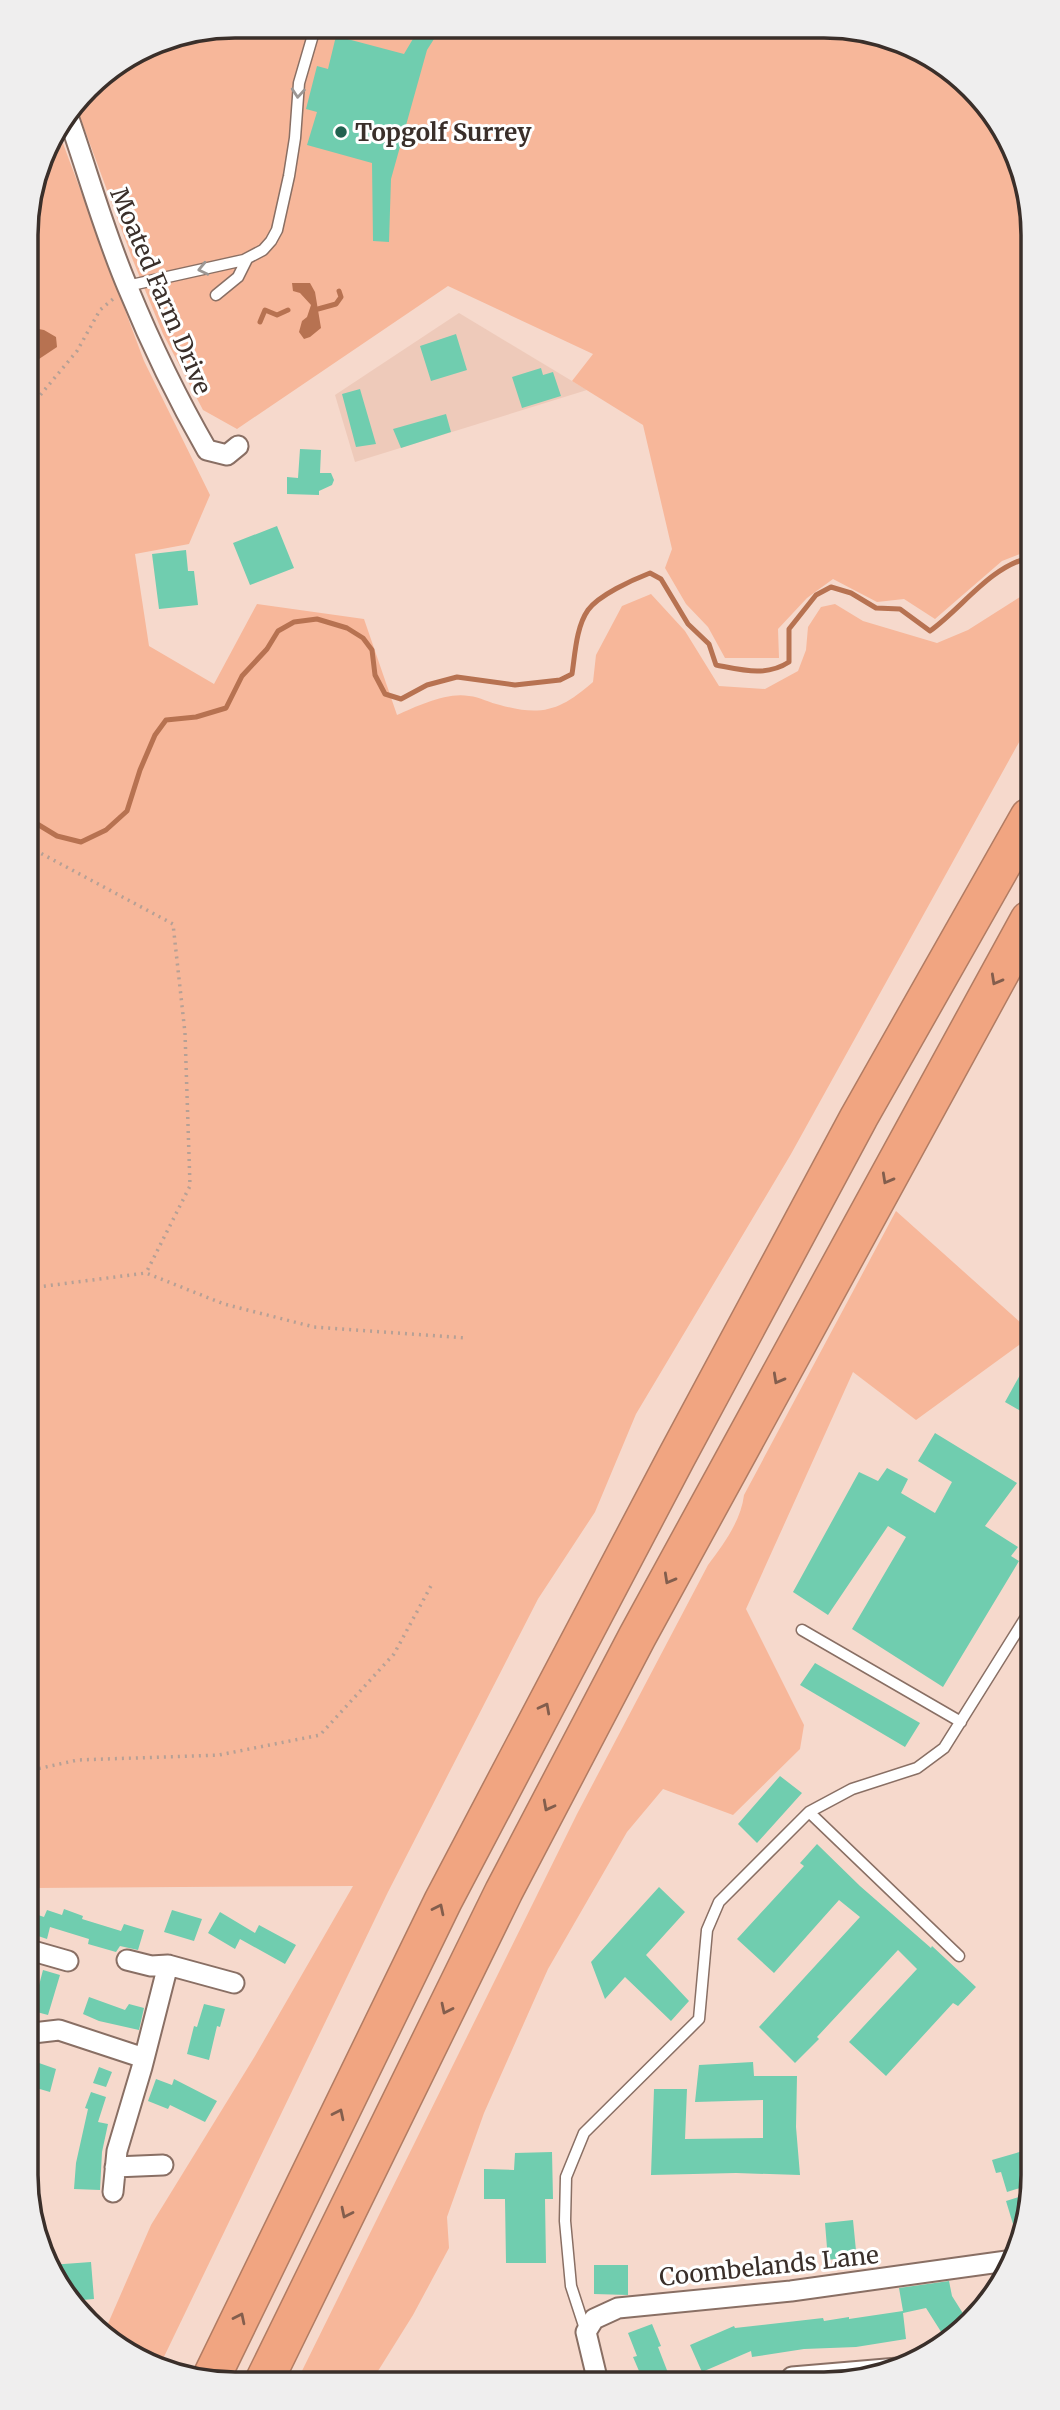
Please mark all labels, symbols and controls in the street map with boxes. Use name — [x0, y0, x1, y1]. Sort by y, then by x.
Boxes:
one-way arrow — [291, 88, 306, 99]
place label: Topgolf Surrey — [355, 117, 532, 148]
marker: Topgolf Surrey — [333, 124, 349, 140]
street label: Moated Farm Drive — [103, 183, 219, 399]
one-way arrow — [197, 261, 209, 275]
one-way arrow — [991, 973, 1004, 985]
one-way arrow — [882, 1172, 895, 1185]
one-way arrow — [773, 1372, 786, 1384]
one-way arrow — [663, 1571, 677, 1584]
one-way arrow — [536, 1703, 550, 1715]
one-way arrow — [543, 1798, 557, 1811]
one-way arrow — [431, 1904, 445, 1916]
one-way arrow — [440, 2002, 454, 2014]
one-way arrow — [331, 2109, 345, 2121]
one-way arrow — [341, 2206, 355, 2218]
street label: Coombelands Lane — [658, 2239, 880, 2293]
one-way arrow — [231, 2313, 245, 2325]

